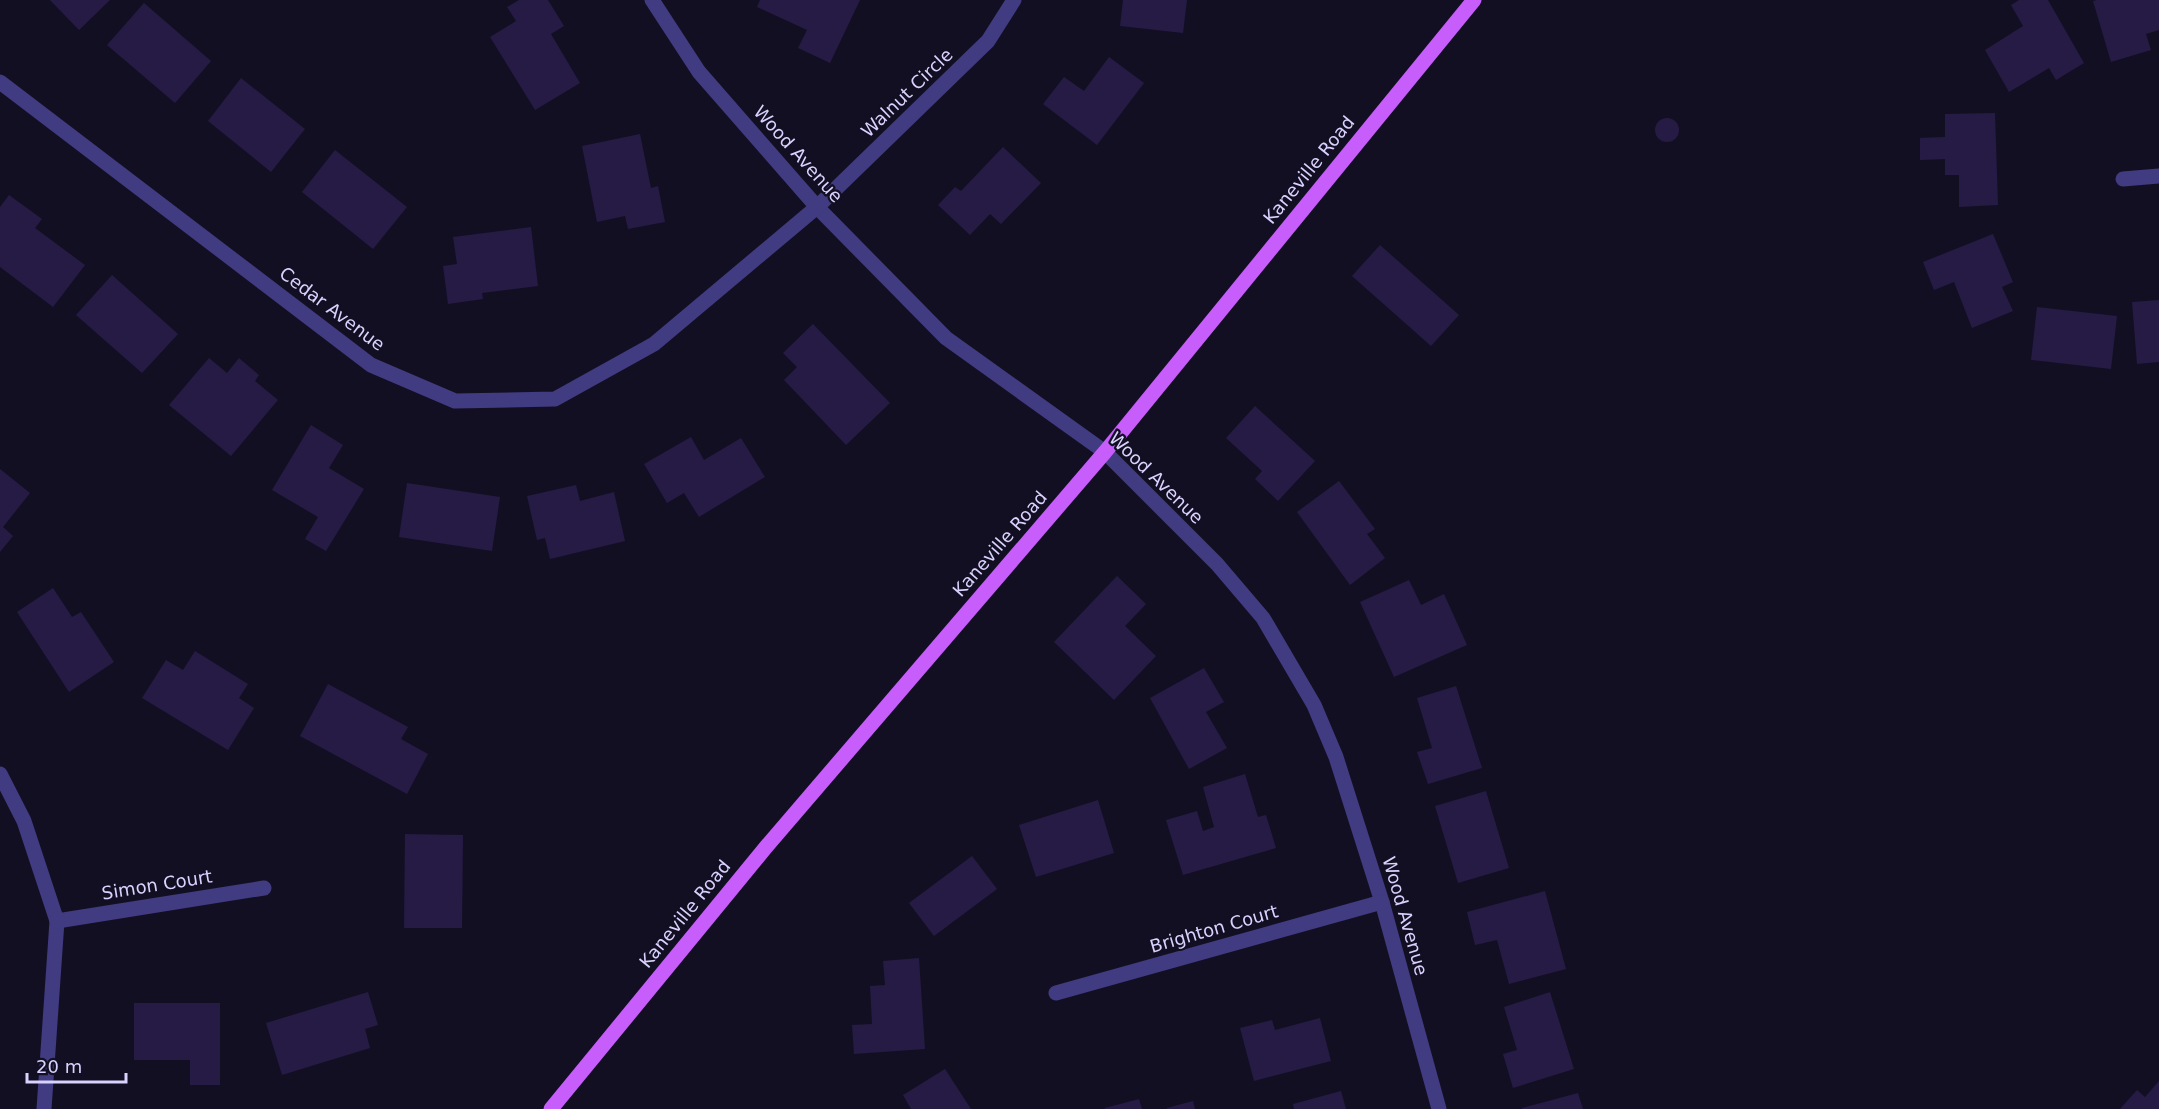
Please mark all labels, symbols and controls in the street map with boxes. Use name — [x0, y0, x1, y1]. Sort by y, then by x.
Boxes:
street label: Walnut Circle — [857, 44, 957, 141]
street label: Wood Avenue — [749, 101, 847, 206]
street label: Kaneville Road — [1259, 112, 1359, 228]
street label: Cedar Avenue — [276, 262, 389, 355]
street label: Wood Avenue — [1105, 427, 1208, 528]
street label: Kaneville Road — [948, 487, 1051, 601]
street label: Wood Avenue — [1378, 854, 1432, 978]
street label: Kaneville Road — [635, 856, 735, 972]
street label: Simon Court — [100, 865, 214, 904]
street label: Brighton Court — [1147, 900, 1280, 957]
scale bar — [27, 1046, 126, 1084]
text: 20 m — [36, 1056, 82, 1077]

